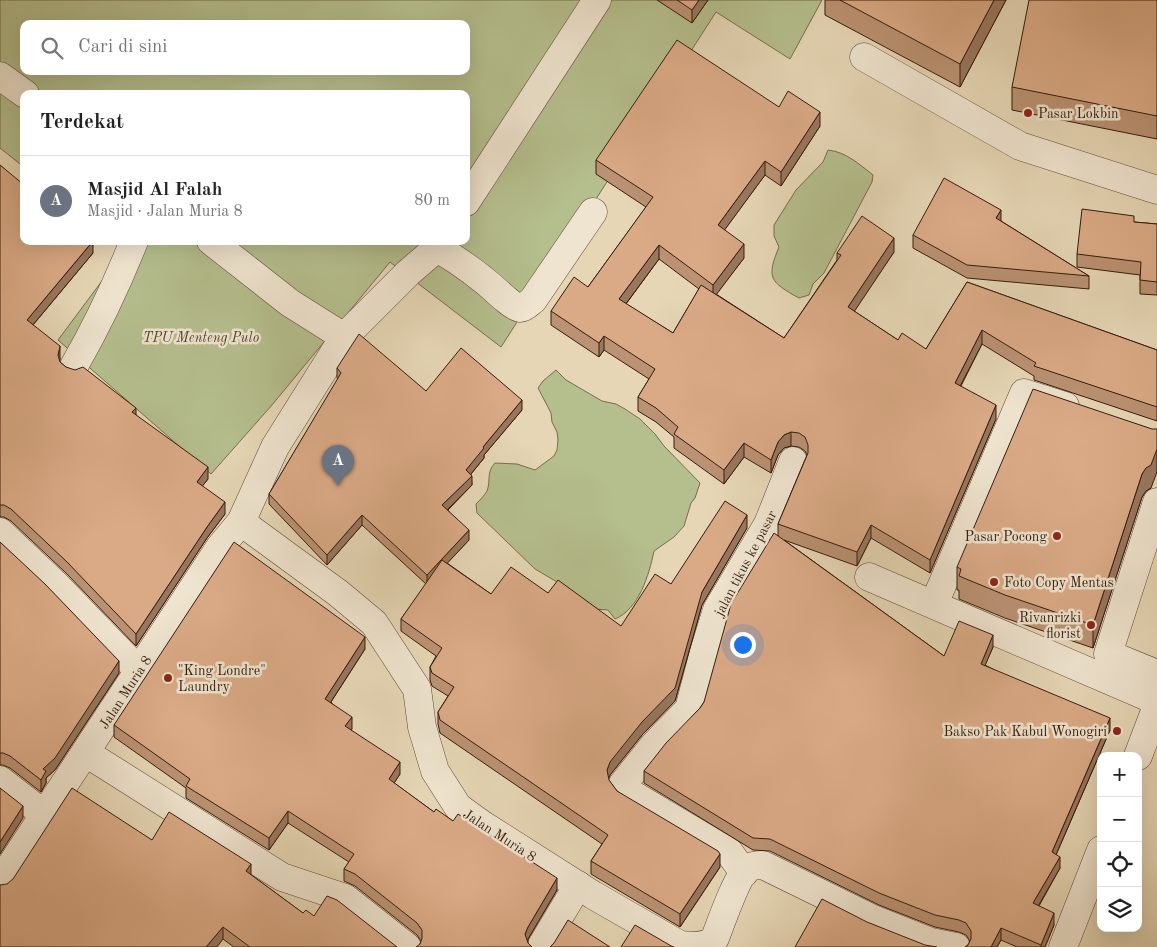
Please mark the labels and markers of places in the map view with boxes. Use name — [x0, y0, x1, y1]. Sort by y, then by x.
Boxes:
marker: Pasar Lokbin — [1022, 107, 1034, 119]
place label: Pasar Lokbin — [1038, 107, 1119, 121]
pin: A — [322, 445, 354, 486]
place label: Pasar Pocong — [965, 530, 1047, 544]
marker: Pasar Pocong — [1051, 530, 1063, 542]
marker: Foto Copy Mentas — [988, 576, 1000, 588]
place label: Foto Copy Mentas — [1004, 576, 1114, 590]
place label: Rivanrizki florist — [1019, 611, 1081, 641]
marker: Rivanrizki florist — [1085, 619, 1097, 631]
place label: "King Londre" Laundry — [178, 664, 266, 694]
marker: "King Londre" Laundry — [162, 672, 174, 684]
place label: Bakso Pak Kabul Wonogiri — [943, 725, 1107, 739]
marker: Bakso Pak Kabul Wonogiri — [1111, 725, 1123, 737]

